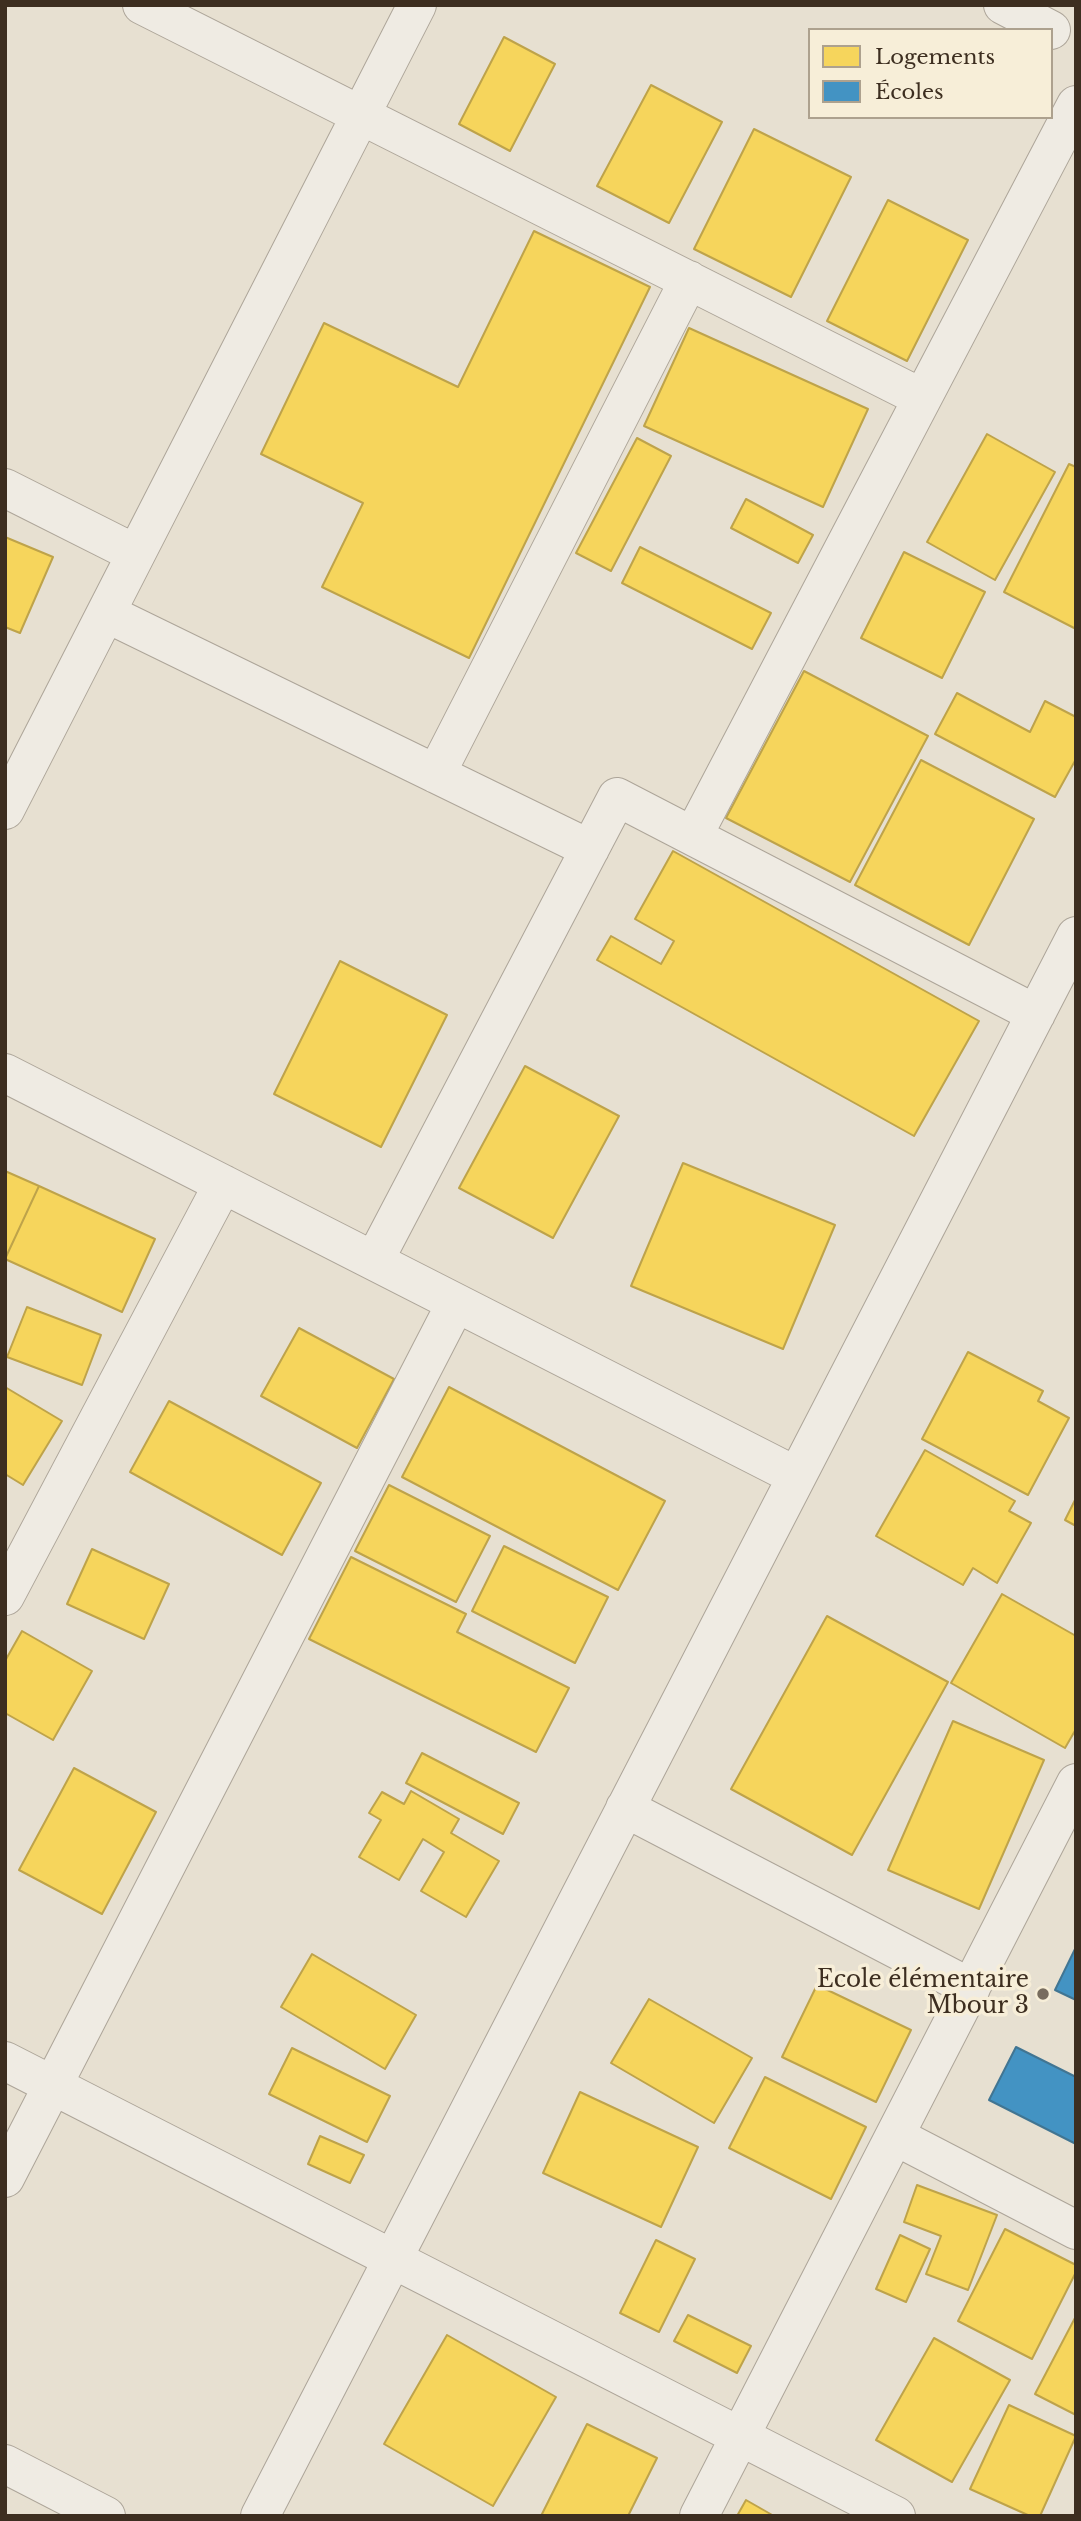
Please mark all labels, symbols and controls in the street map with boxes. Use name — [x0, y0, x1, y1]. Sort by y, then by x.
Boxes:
legend — [808, 28, 1053, 119]
text: Logements — [875, 44, 995, 70]
text: Écoles — [875, 79, 944, 105]
place label: Ecole élémentaire Mbour 3 — [817, 1967, 1029, 2021]
marker: Ecole élémentaire Mbour 3 — [1035, 1986, 1051, 2002]

